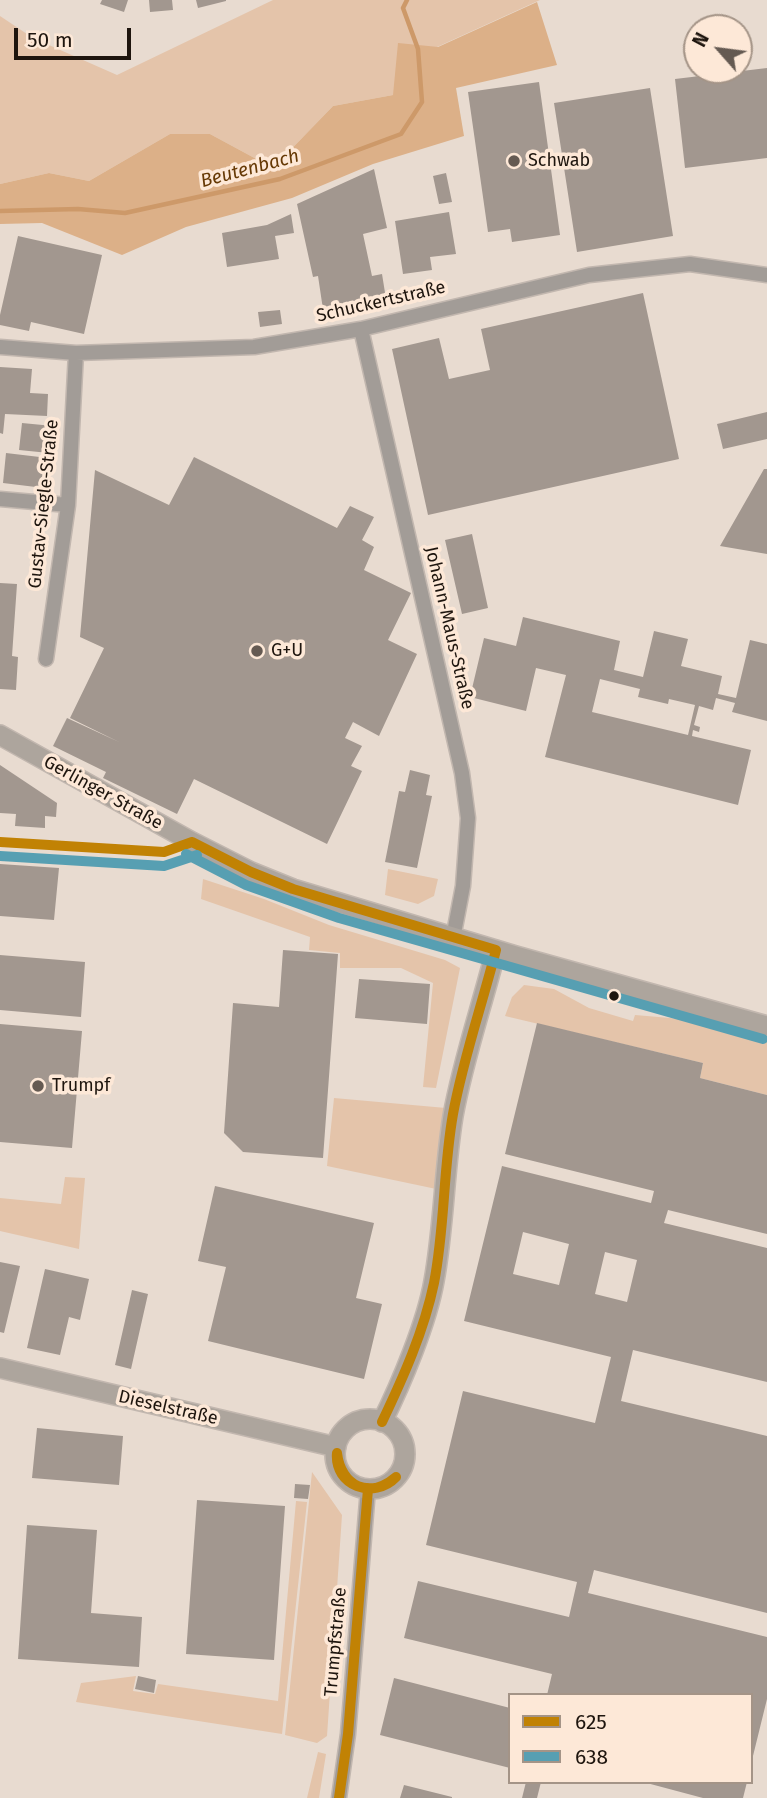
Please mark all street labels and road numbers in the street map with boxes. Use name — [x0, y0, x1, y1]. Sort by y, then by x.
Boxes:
street label: Schuckertstraße — [314, 277, 448, 327]
street label: Gustav-Siegle-Straße — [24, 418, 64, 590]
street label: Johann-Maus-Straße — [420, 544, 478, 712]
street label: Gerlinger Straße — [40, 751, 166, 835]
street label: Dieselstraße — [116, 1386, 220, 1430]
street label: Trumpfstraße — [320, 1586, 352, 1698]

